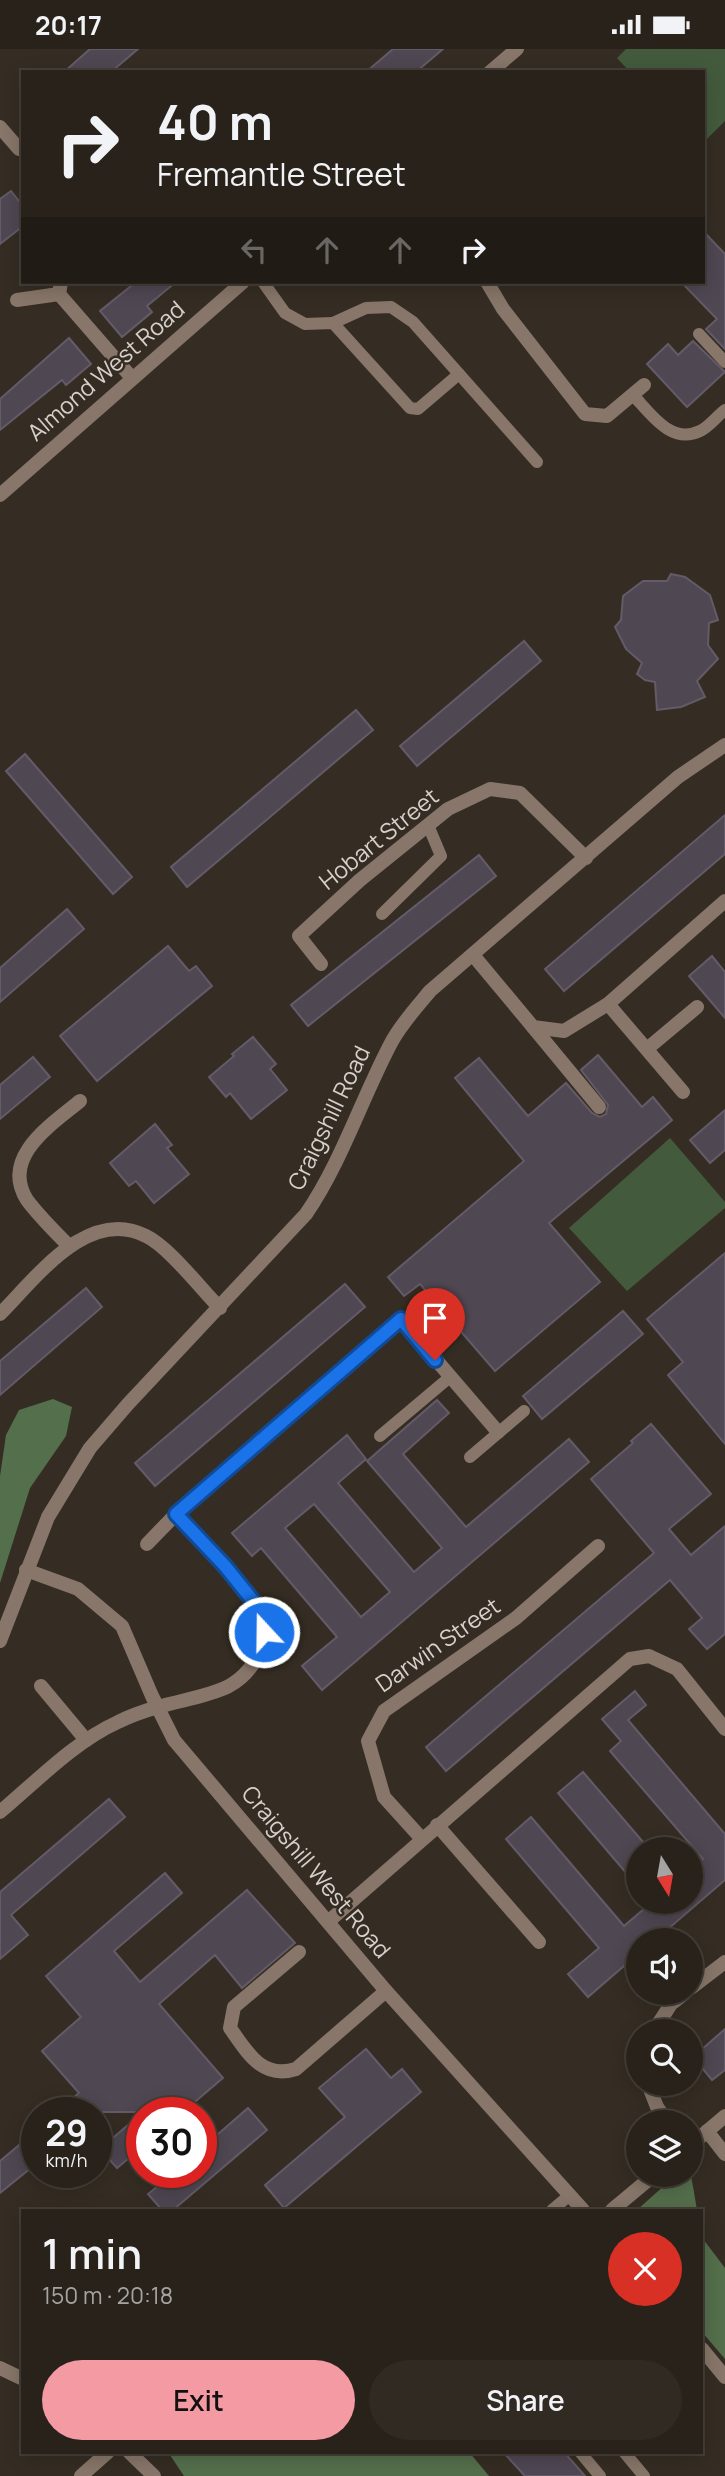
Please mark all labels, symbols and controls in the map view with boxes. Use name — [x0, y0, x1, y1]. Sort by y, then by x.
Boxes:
text: 20:17 — [35, 7, 102, 43]
text: 40 m — [157, 88, 273, 155]
icon: right — [42, 98, 133, 189]
text: Fremantle Street — [157, 152, 406, 196]
icon: left — [235, 231, 273, 269]
icon: ahead — [308, 231, 346, 269]
icon: ahead — [381, 231, 419, 269]
icon: right — [454, 231, 492, 269]
street label: Almond West Road — [20, 293, 191, 448]
street label: Hobart Street — [312, 780, 445, 896]
street label: Craigshill Road — [279, 1040, 377, 1195]
pin — [405, 1288, 465, 1360]
icon: arrive — [416, 1299, 454, 1337]
street label: Darwin Street — [369, 1589, 506, 1699]
position arrow — [227, 1595, 301, 1669]
street label: Craigshill West Road — [235, 1778, 399, 1965]
north arrow — [626, 1837, 704, 1915]
map controls — [626, 1837, 703, 2187]
button: sound — [626, 1928, 703, 2005]
button: search — [626, 2019, 703, 2096]
speed limit sign: 30 — [126, 2097, 217, 2188]
text: 29 — [45, 2109, 88, 2157]
button: layers — [626, 2110, 703, 2187]
text: km/h — [46, 2148, 87, 2172]
text: 1 min — [42, 2224, 142, 2282]
button: close — [608, 2232, 682, 2306]
text: 150 m · 20:18 — [42, 2279, 173, 2311]
button: Exit — [42, 2360, 355, 2440]
button: Share — [369, 2360, 682, 2440]

